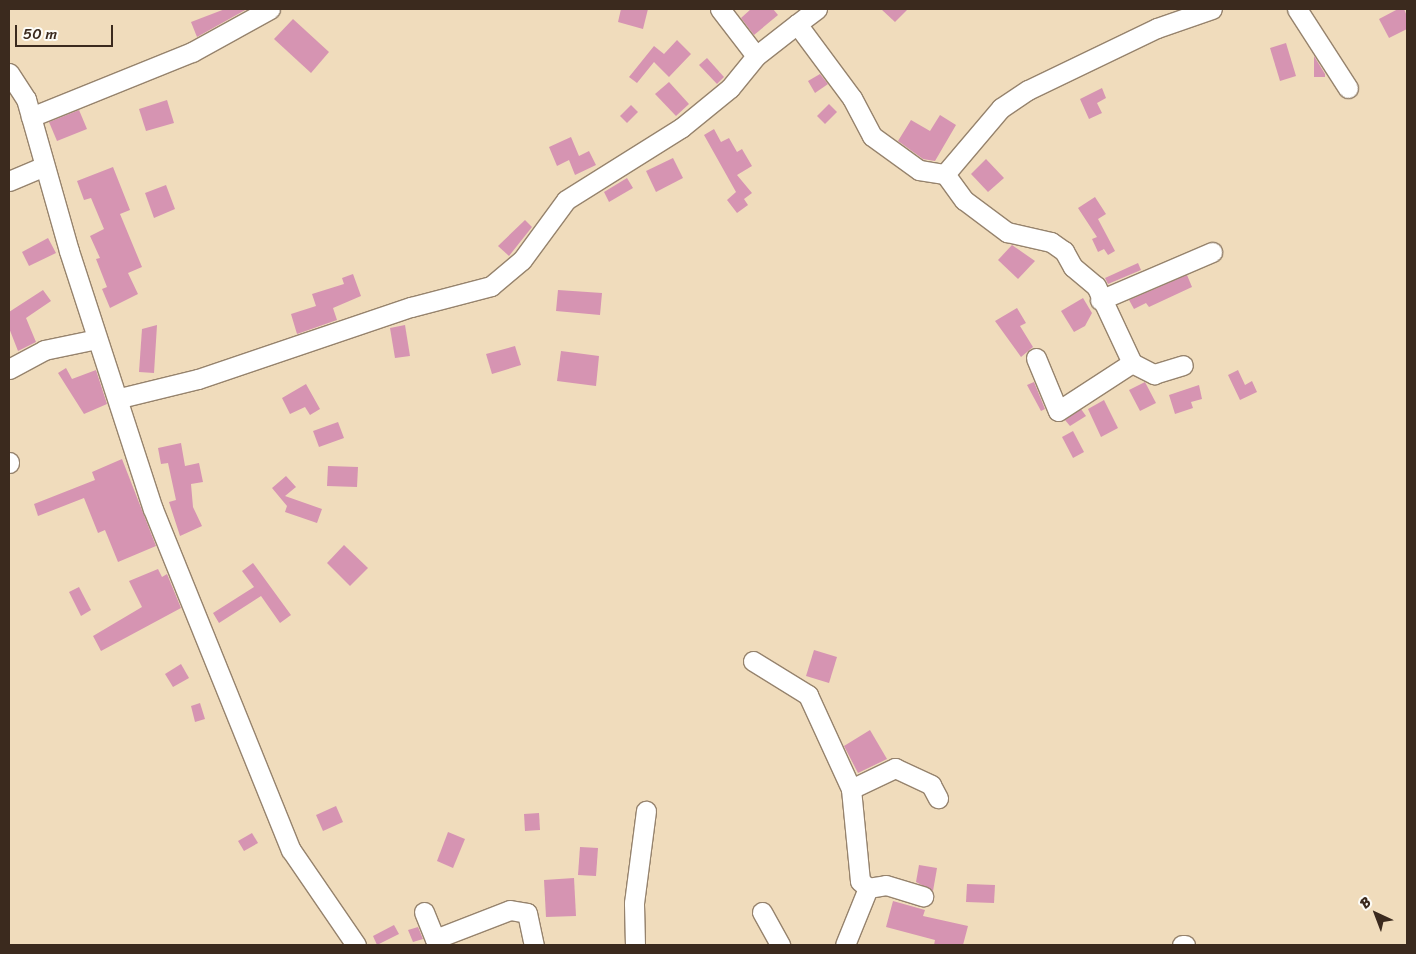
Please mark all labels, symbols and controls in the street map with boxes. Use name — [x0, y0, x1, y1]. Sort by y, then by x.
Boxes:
scale bar — [18, 15, 115, 47]
text: 50 m — [23, 21, 57, 47]
north arrow — [1351, 889, 1401, 939]
text: B — [1354, 891, 1377, 915]

